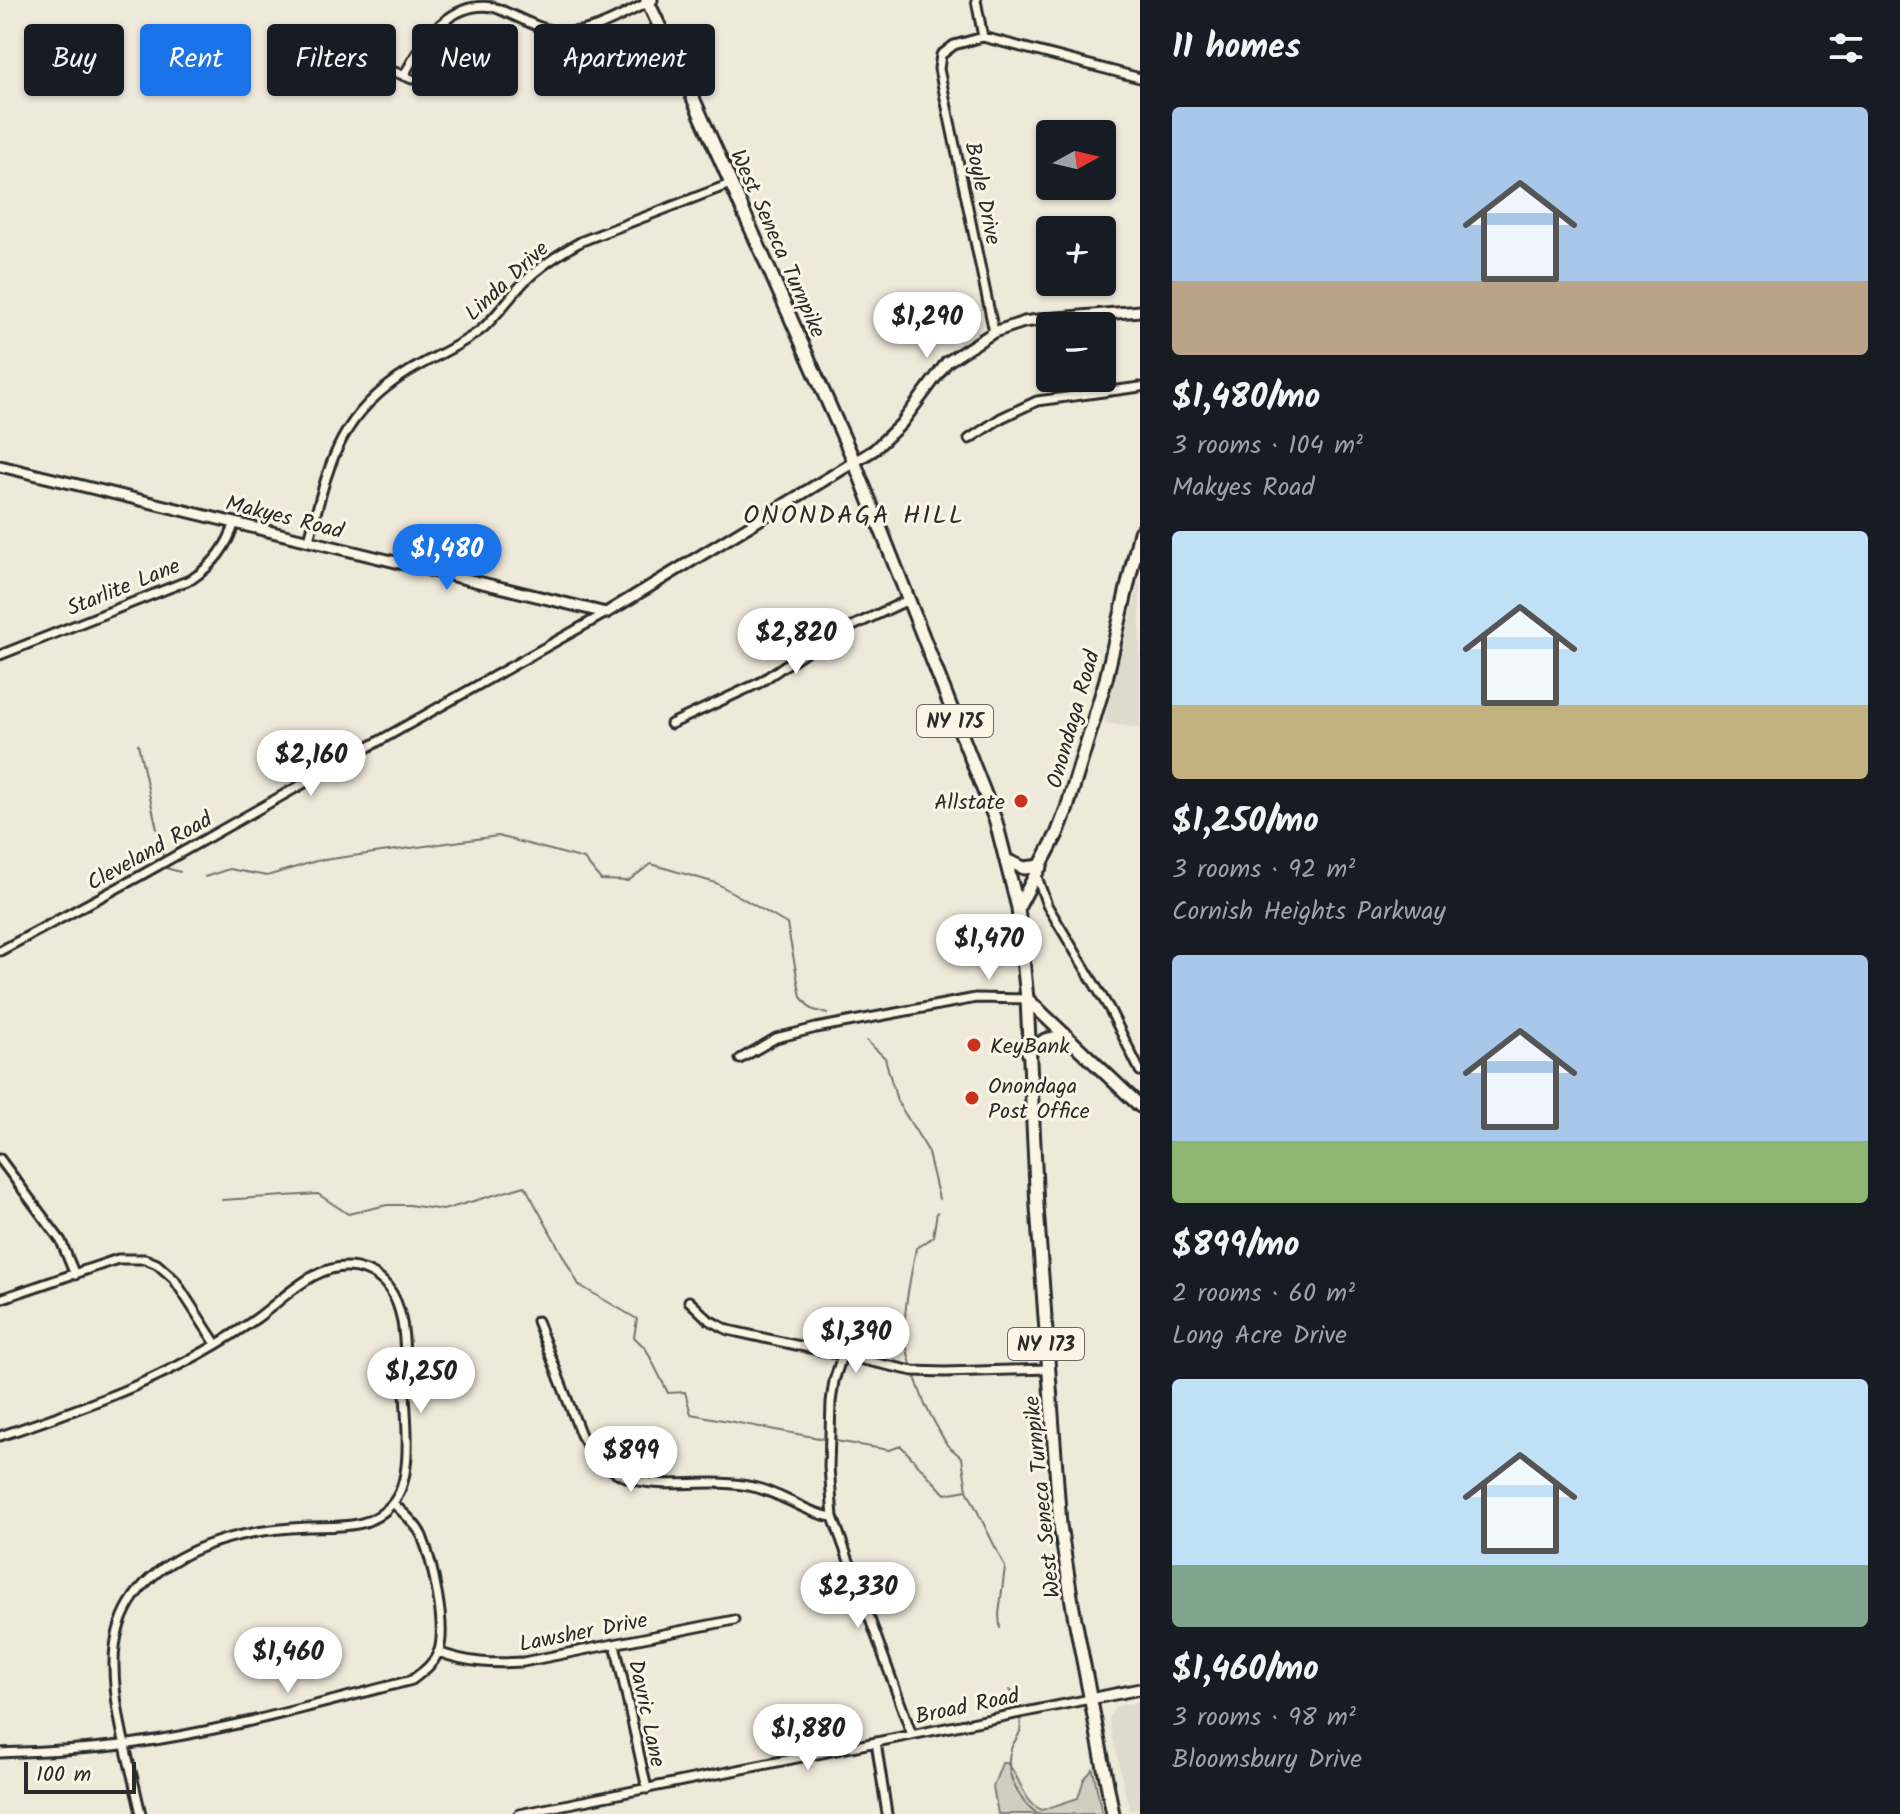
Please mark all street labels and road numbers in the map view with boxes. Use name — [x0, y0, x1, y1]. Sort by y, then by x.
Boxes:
street label: Boyle Drive — [954, 139, 1010, 248]
street label: West Seneca Turnpike — [719, 144, 834, 344]
street label: Linda Drive — [457, 233, 558, 330]
street label: Makyes Road — [222, 487, 348, 550]
street label: Starlite Lane — [62, 550, 186, 627]
street label: Onondaga Road — [1038, 646, 1111, 793]
road number: NY 175 — [917, 705, 993, 737]
street label: Cleveland Road — [81, 803, 220, 901]
road number: NY 173 — [1008, 1328, 1084, 1360]
street label: West Seneca Turnpike — [1015, 1394, 1072, 1600]
street label: Lawsher Drive — [516, 1604, 651, 1663]
street label: Davric Lane — [617, 1657, 674, 1770]
street label: Broad Road — [912, 1679, 1024, 1736]

